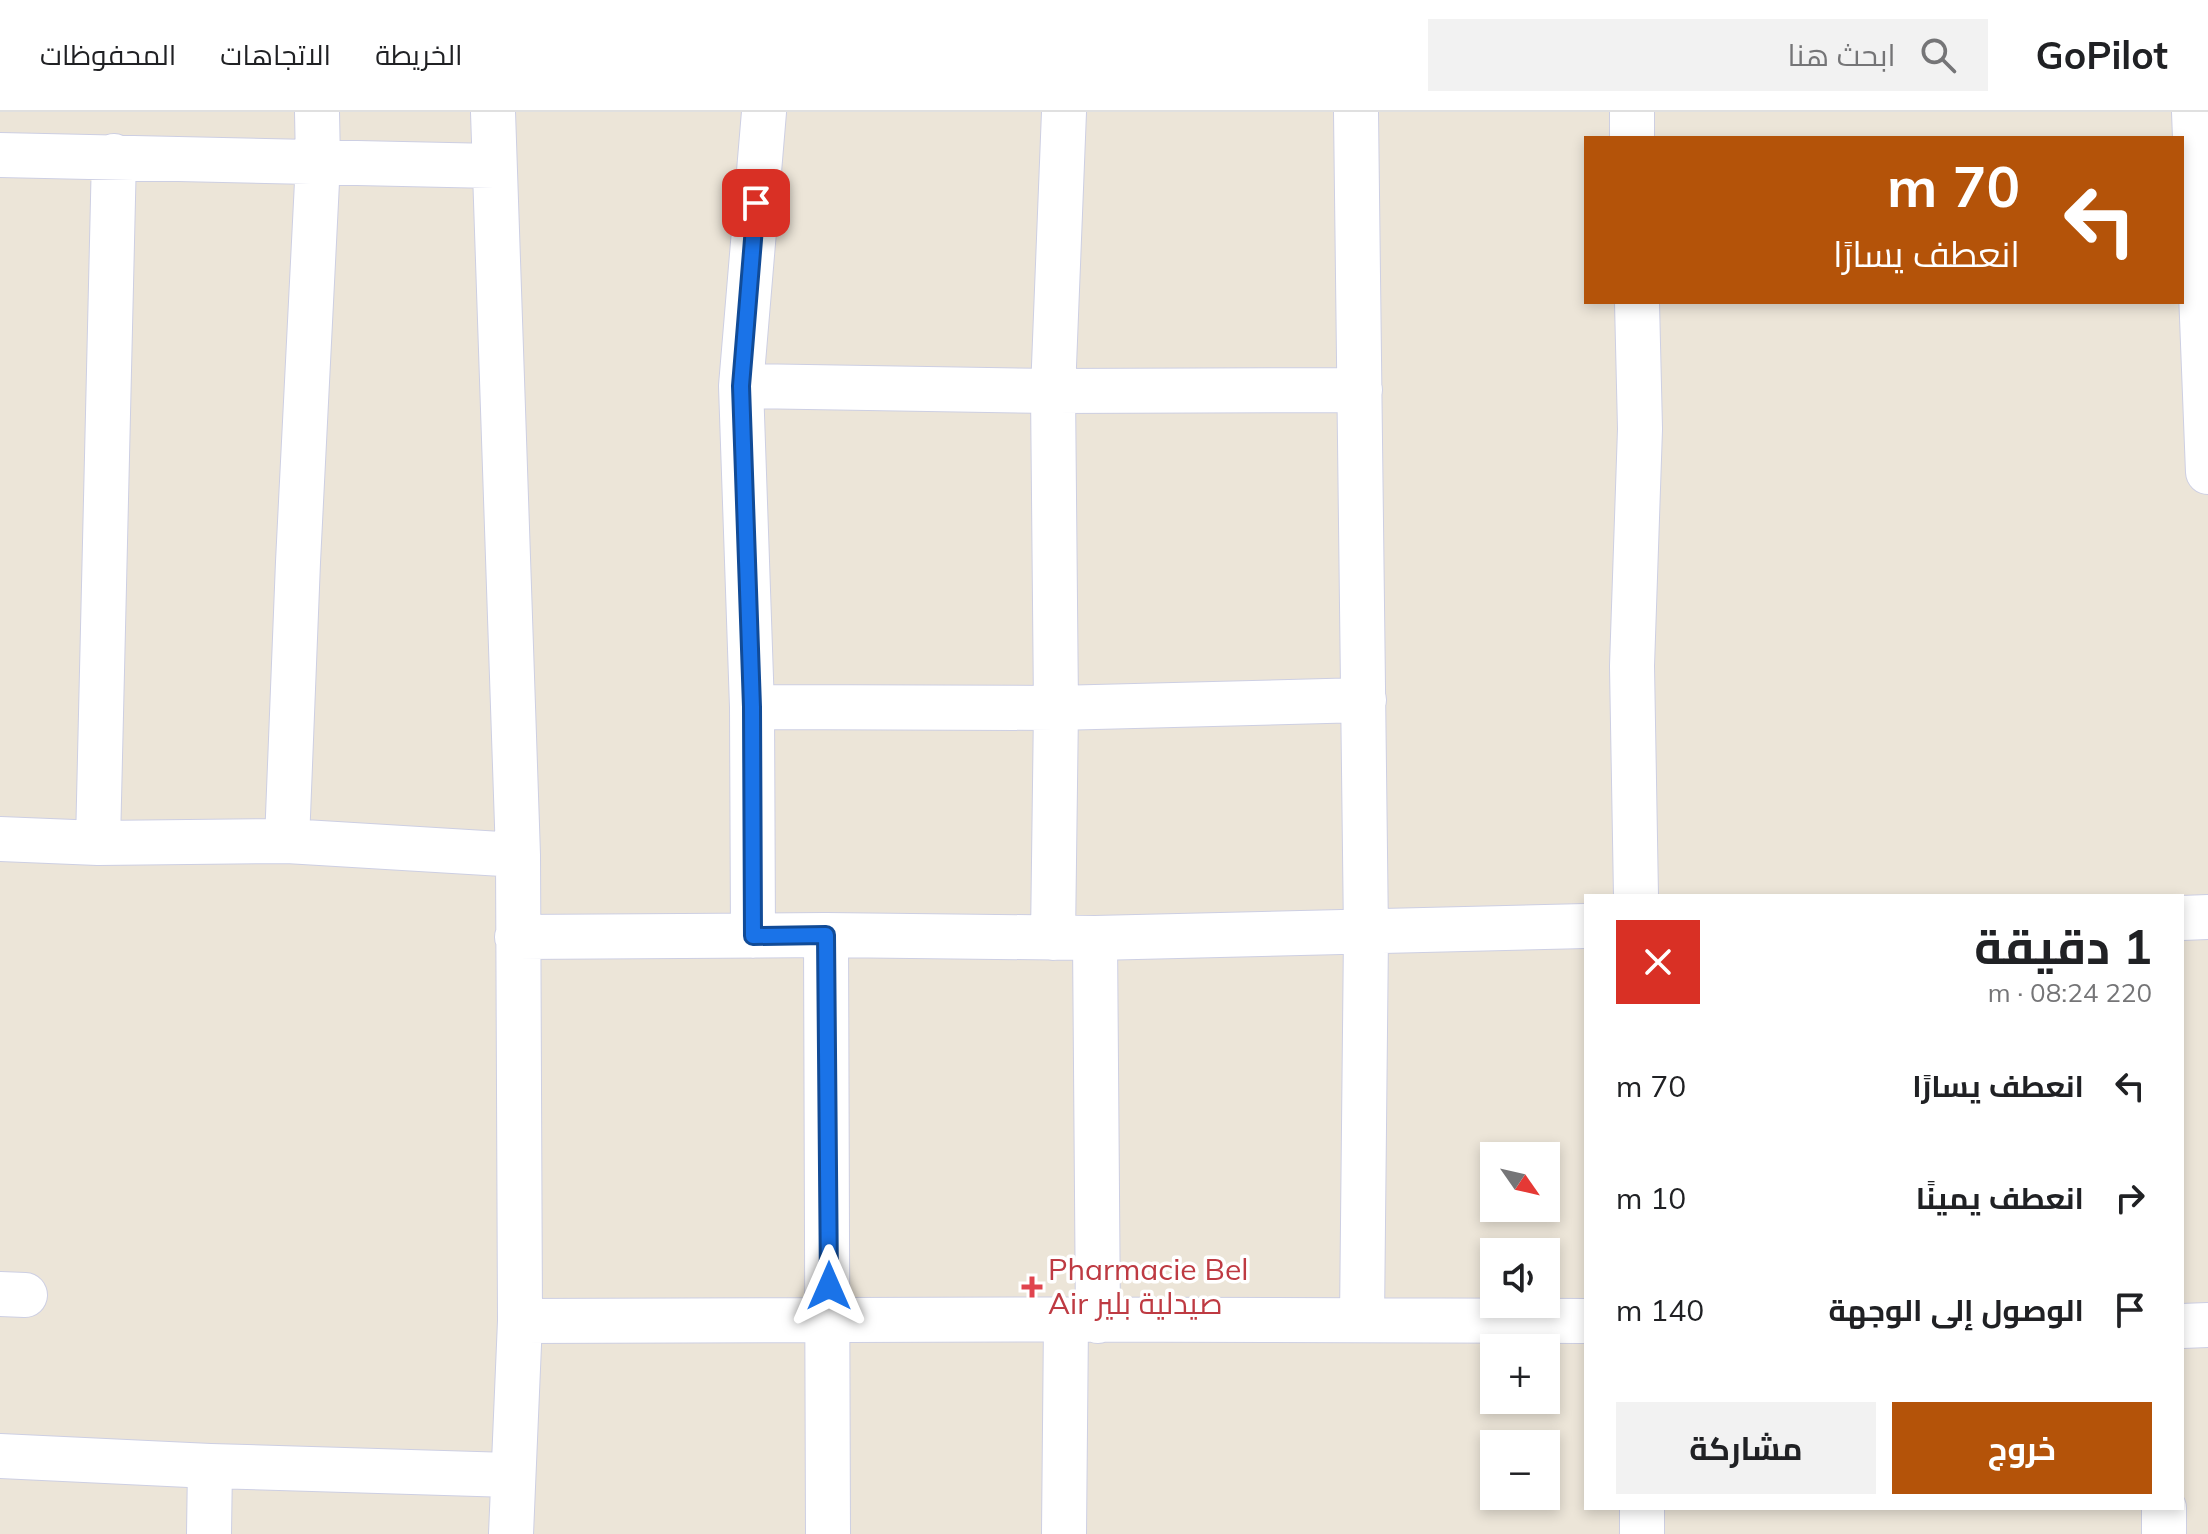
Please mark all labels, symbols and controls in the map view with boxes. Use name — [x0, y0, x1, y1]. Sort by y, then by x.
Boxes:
search box — [1428, 19, 1988, 91]
text: GoPilot — [2036, 31, 2168, 79]
icon: search — [1916, 33, 1960, 77]
text: ابحث هنا — [1787, 36, 1896, 74]
text: المحفوظات — [40, 37, 176, 72]
text: الاتجاهات — [220, 37, 331, 72]
text: الخريطة — [375, 37, 463, 72]
text: 70 m — [1887, 151, 2020, 221]
icon: left — [2048, 168, 2152, 272]
pin — [722, 169, 790, 237]
icon: arrive — [734, 181, 778, 225]
text: انعطف يسارًا — [1833, 231, 2020, 276]
text: 1 دقيقة — [1974, 916, 2152, 976]
button: close — [1616, 920, 1700, 1004]
text: 220 m · 08:24 — [1988, 976, 2152, 1009]
icon: left — [2108, 1064, 2152, 1108]
text: 70 m — [1616, 1067, 1686, 1105]
text: انعطف يسارًا — [1912, 1067, 2084, 1105]
north arrow — [1480, 1142, 1560, 1222]
map controls — [1480, 1142, 1560, 1510]
icon: right — [2108, 1176, 2152, 1220]
text: 10 m — [1616, 1179, 1686, 1217]
text: انعطف يمينًا — [1916, 1179, 2084, 1217]
button: sound — [1480, 1238, 1560, 1318]
position arrow — [787, 1244, 871, 1328]
place label: Pharmacie Bel Air صيدلية بلير — [1048, 1250, 1248, 1322]
marker: Pharmacie Bel Air صيدلية بلير — [1023, 1278, 1041, 1296]
icon: arrive — [2108, 1288, 2152, 1332]
text: 140 m — [1616, 1291, 1704, 1329]
text: الوصول إلى الوجهة — [1829, 1291, 2084, 1329]
button: + — [1480, 1334, 1560, 1414]
button: مشاركة — [1616, 1402, 1876, 1494]
button: خروج — [1892, 1402, 2152, 1494]
button: − — [1480, 1430, 1560, 1510]

